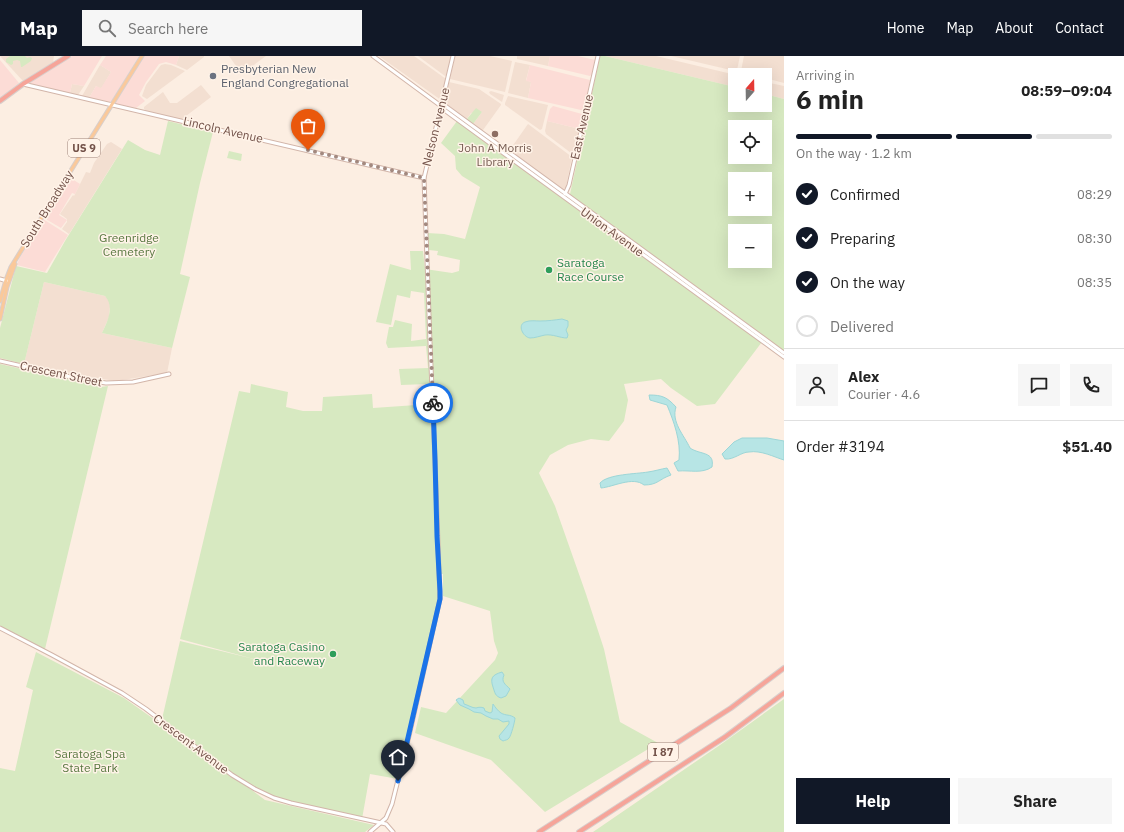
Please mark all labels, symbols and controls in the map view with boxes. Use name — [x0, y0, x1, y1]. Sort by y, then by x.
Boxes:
search box — [82, 10, 362, 46]
text: Map — [20, 16, 58, 40]
icon: search — [96, 17, 118, 39]
text: Search here — [128, 19, 208, 38]
text: Home — [887, 19, 924, 37]
text: Map — [946, 19, 973, 37]
text: About — [995, 19, 1033, 37]
text: Contact — [1055, 19, 1104, 37]
place label: Presbyterian New England Congregational — [221, 61, 349, 90]
text: Arriving in — [796, 67, 855, 84]
north arrow — [728, 68, 772, 112]
map controls — [728, 68, 772, 268]
marker: Presbyterian New England Congregational — [208, 71, 218, 81]
text: 08:59–09:04 — [1021, 81, 1112, 100]
text: 6 min — [796, 82, 864, 116]
street label: Nelson Avenue — [418, 86, 453, 168]
street label: East Avenue — [567, 93, 596, 161]
pin — [291, 109, 325, 150]
street label: Lincoln Avenue — [182, 113, 265, 146]
icon: bag — [297, 115, 319, 137]
button: locate — [728, 120, 772, 164]
marker: John A Morris Library — [490, 129, 500, 139]
road number: US 9 — [68, 139, 100, 157]
place label: John A Morris Library — [458, 140, 532, 169]
text: On the way · 1.2 km — [796, 145, 912, 162]
street label: South Broadway — [17, 167, 76, 250]
button: + — [728, 172, 772, 216]
icon: check — [796, 183, 818, 205]
text: Confirmed — [830, 185, 900, 204]
text: 08:29 — [1077, 186, 1112, 203]
street label: Union Avenue — [578, 204, 647, 260]
button: − — [728, 224, 772, 268]
icon: check — [796, 227, 818, 249]
text: Preparing — [830, 229, 895, 248]
park label: Greenridge Cemetery — [99, 230, 159, 259]
text: 08:30 — [1077, 230, 1112, 247]
place label: Saratoga Race Course — [557, 255, 625, 284]
marker: Saratoga Race Course — [544, 265, 554, 275]
icon: check — [796, 271, 818, 293]
text: On the way — [830, 273, 905, 292]
text: 08:35 — [1077, 274, 1112, 291]
text: Delivered — [830, 317, 894, 336]
street label: Crescent Street — [19, 357, 104, 390]
button: person — [796, 364, 838, 406]
button: chat — [1018, 364, 1060, 406]
button: phone — [1070, 364, 1112, 406]
text: Alex — [848, 367, 879, 386]
courier — [413, 383, 453, 423]
text: Courier · 4.6 — [848, 386, 920, 403]
icon: bike — [422, 392, 444, 414]
text: Order #3194 — [796, 437, 885, 456]
text: $51.40 — [1062, 437, 1112, 456]
place label: Saratoga Casino and Raceway — [238, 639, 325, 668]
marker: Saratoga Casino and Raceway — [328, 649, 338, 659]
street label: Crescent Avenue — [151, 710, 232, 777]
pin — [381, 740, 415, 781]
road number: I 87 — [648, 743, 678, 761]
park label: Saratoga Spa State Park — [55, 746, 126, 775]
icon: home — [387, 746, 409, 768]
button: Help — [796, 778, 950, 824]
button: Share — [958, 778, 1112, 824]

